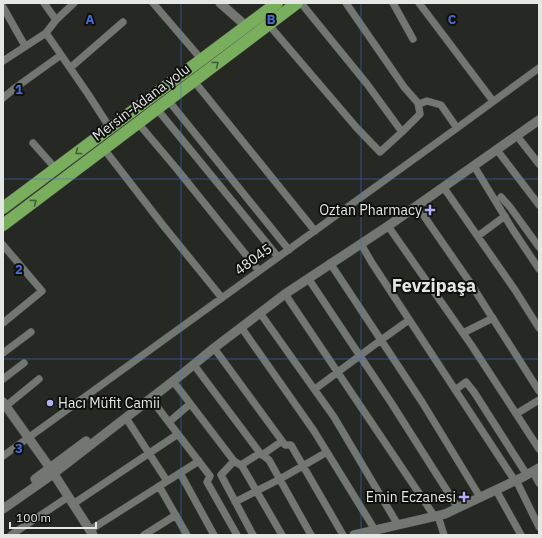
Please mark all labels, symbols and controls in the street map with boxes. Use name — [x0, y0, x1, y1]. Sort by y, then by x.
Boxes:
text: A — [86, 11, 95, 28]
text: B — [267, 11, 276, 28]
text: C — [448, 11, 457, 28]
street label: Mersin-Adana yolu — [89, 59, 193, 145]
one-way arrow — [212, 62, 219, 69]
text: 1 — [15, 81, 23, 98]
one-way arrow — [75, 148, 82, 155]
one-way arrow — [30, 200, 37, 207]
place label: Oztan Pharmacy — [319, 201, 422, 219]
marker: Oztan Pharmacy — [425, 205, 435, 215]
street label: 48045 — [231, 239, 275, 279]
text: 2 — [15, 261, 23, 278]
district label: Fevzipaşa — [392, 274, 476, 297]
place label: Hacı Müfit Camii — [58, 394, 160, 412]
marker: Hacı Müfit Camii — [45, 398, 55, 408]
text: 3 — [15, 440, 23, 457]
place label: Emin Eczanesi — [366, 488, 456, 506]
marker: Emin Eczanesi — [459, 492, 469, 502]
scale bar — [10, 504, 96, 530]
text: 100 m — [16, 510, 51, 525]

